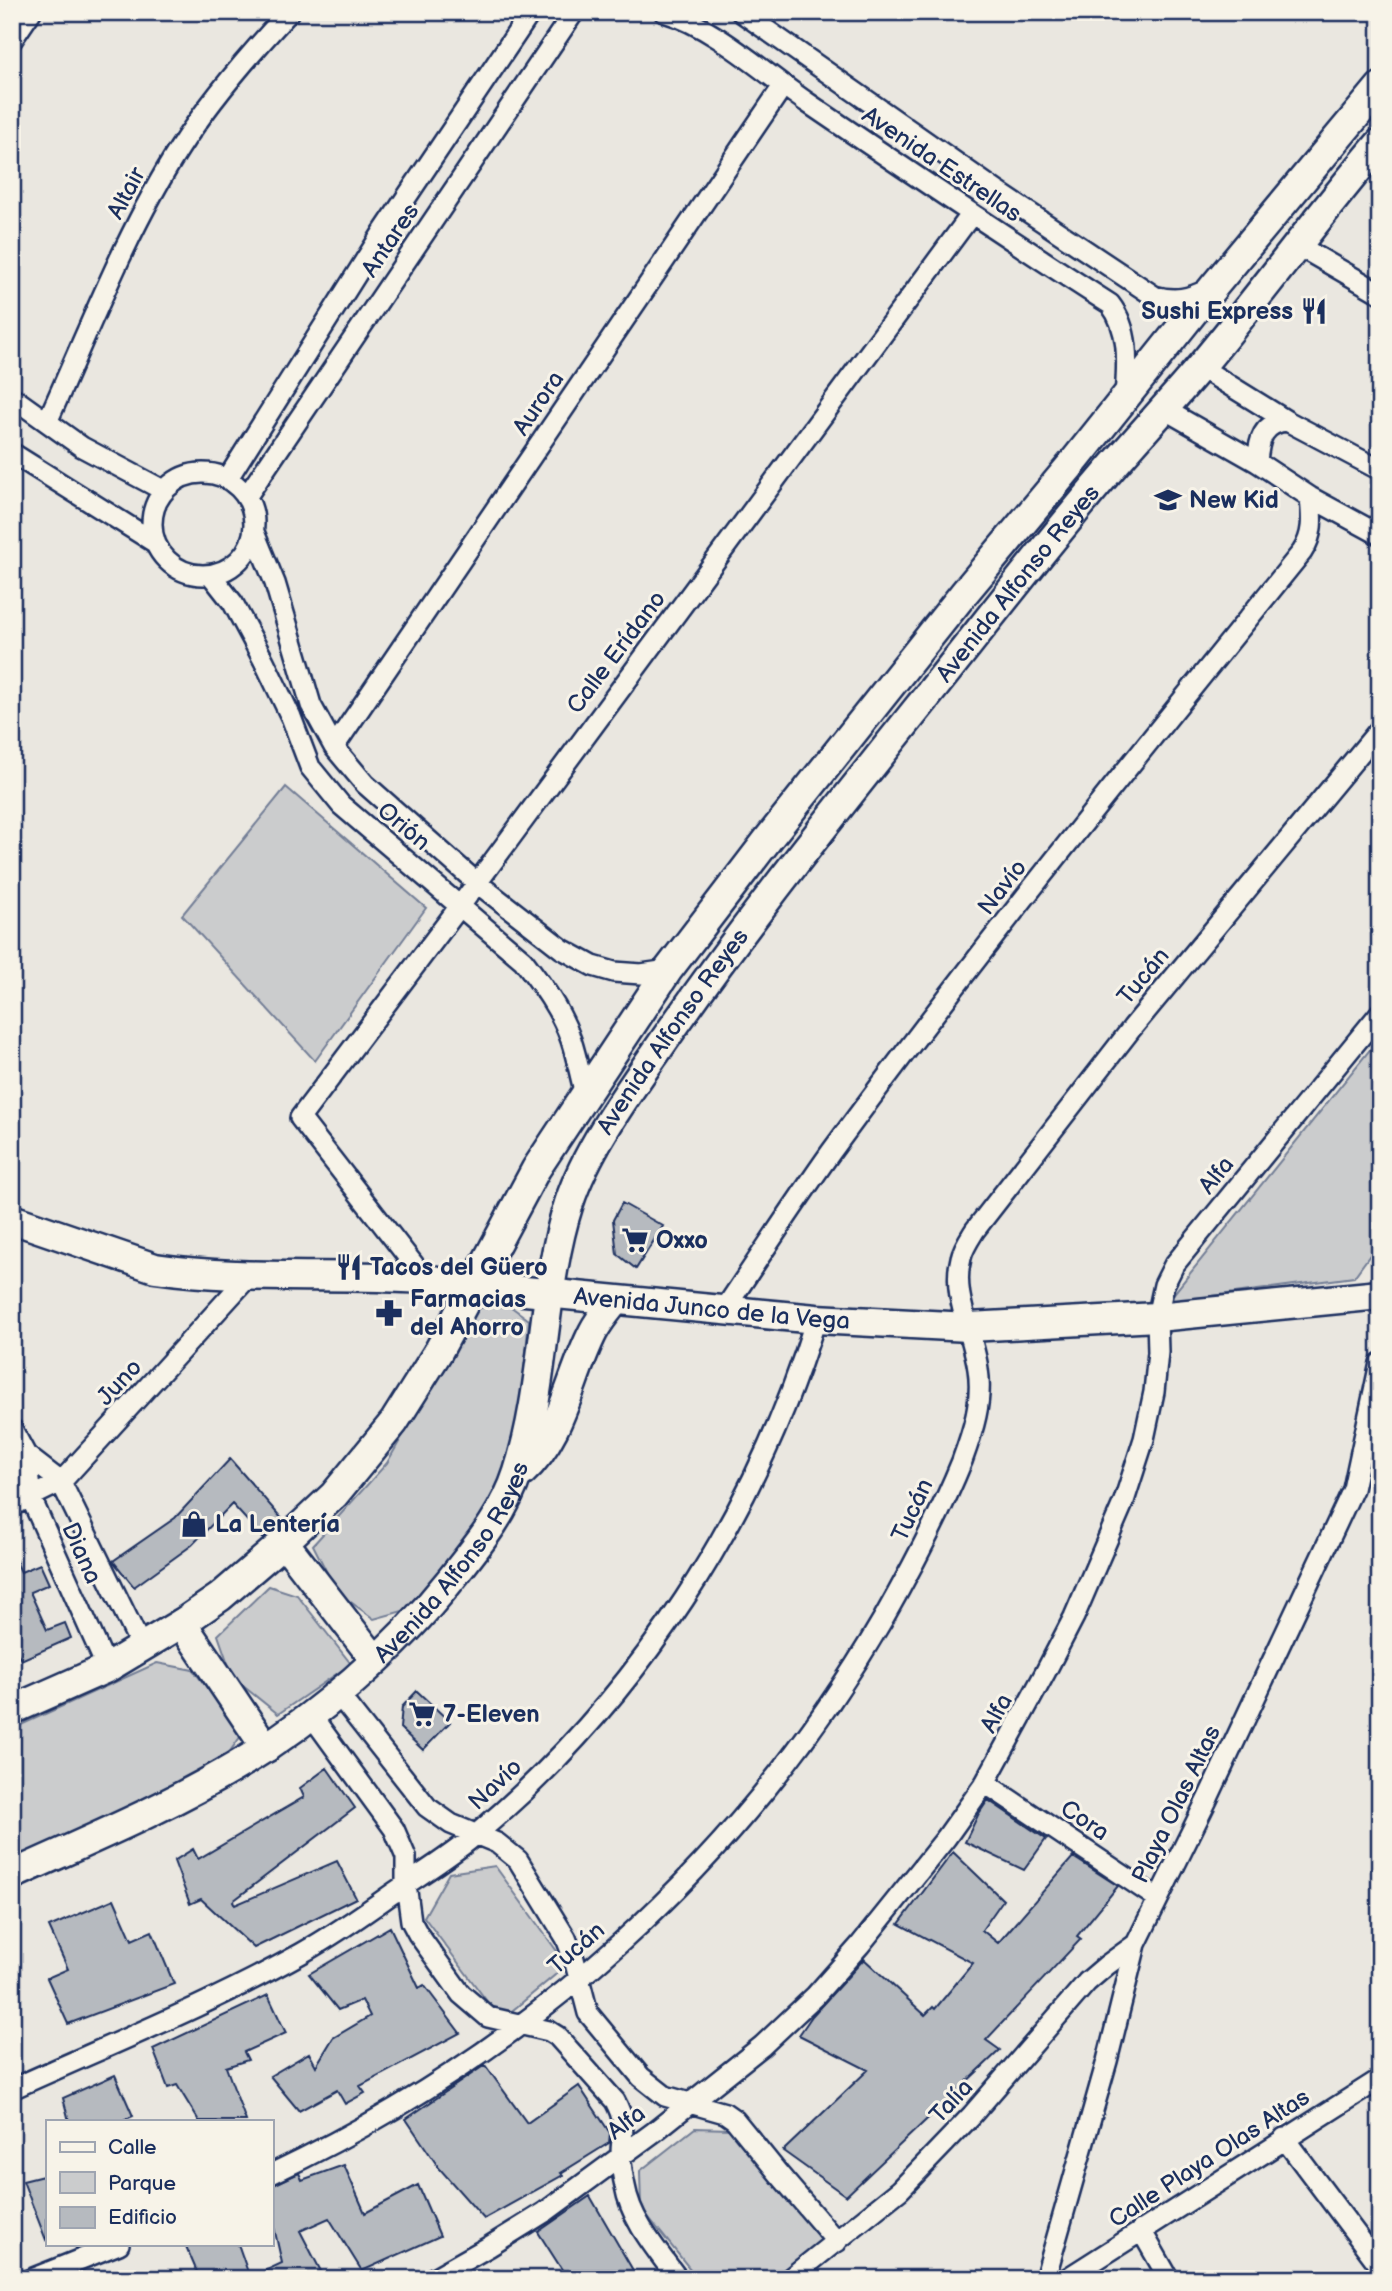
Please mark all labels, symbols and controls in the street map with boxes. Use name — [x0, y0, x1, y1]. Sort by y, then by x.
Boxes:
street label: Avenida Estrellas — [857, 100, 1027, 228]
street label: Altair — [101, 162, 152, 224]
street label: Antares — [355, 198, 426, 283]
restaurant icon: Sushi Express — [1299, 296, 1329, 326]
place label: Sushi Express — [1141, 297, 1293, 326]
street label: Aurora — [506, 366, 570, 441]
street label: Avenida Alfonso Reyes — [930, 479, 1106, 688]
school or university icon: New Kid — [1153, 485, 1183, 515]
place label: New Kid — [1189, 486, 1279, 515]
street label: Calle Erídano — [561, 585, 672, 720]
street label: Orión — [371, 796, 436, 857]
street label: Navío — [972, 854, 1033, 921]
street label: Avenida Alfonso Reyes — [591, 923, 755, 1140]
street label: Tucán — [1111, 942, 1176, 1011]
street label: Alfa — [1192, 1151, 1240, 1200]
supermarket icon: Oxxo — [620, 1225, 650, 1255]
place label: Oxxo — [656, 1226, 708, 1255]
restaurant icon: Tacos del Güero — [334, 1252, 364, 1282]
place label: Tacos del Güero — [370, 1253, 548, 1282]
street label: Avenida Junco de la Vega — [572, 1282, 851, 1336]
place label: Farmacias del Ahorro — [410, 1285, 526, 1342]
pharmacy icon: Farmacias del Ahorro — [374, 1298, 404, 1328]
street label: Juno — [91, 1353, 148, 1412]
street label: Avenida Alfonso Reyes — [368, 1458, 535, 1669]
street label: Tucán — [885, 1474, 940, 1546]
shop icon: La Lentería — [179, 1509, 209, 1539]
place label: La Lentería — [215, 1510, 340, 1539]
street label: Diana — [55, 1518, 108, 1588]
street label: Alfa — [974, 1689, 1019, 1738]
supermarket icon: 7-Eleven — [407, 1699, 437, 1729]
place label: 7-Eleven — [443, 1700, 540, 1729]
street label: Playa Olas Altas — [1126, 1721, 1227, 1888]
street label: Navío — [463, 1752, 528, 1816]
street label: Cora — [1055, 1794, 1115, 1847]
street label: Tucán — [542, 1916, 611, 1981]
street label: Talía — [924, 2073, 979, 2130]
street label: Calle Playa Olas Altas — [1103, 2083, 1315, 2234]
street label: Alfa — [602, 2099, 651, 2146]
legend — [46, 2120, 273, 2246]
text: Calle — [108, 2135, 157, 2160]
text: Parque — [108, 2171, 176, 2196]
text: Edificio — [108, 2205, 177, 2230]

